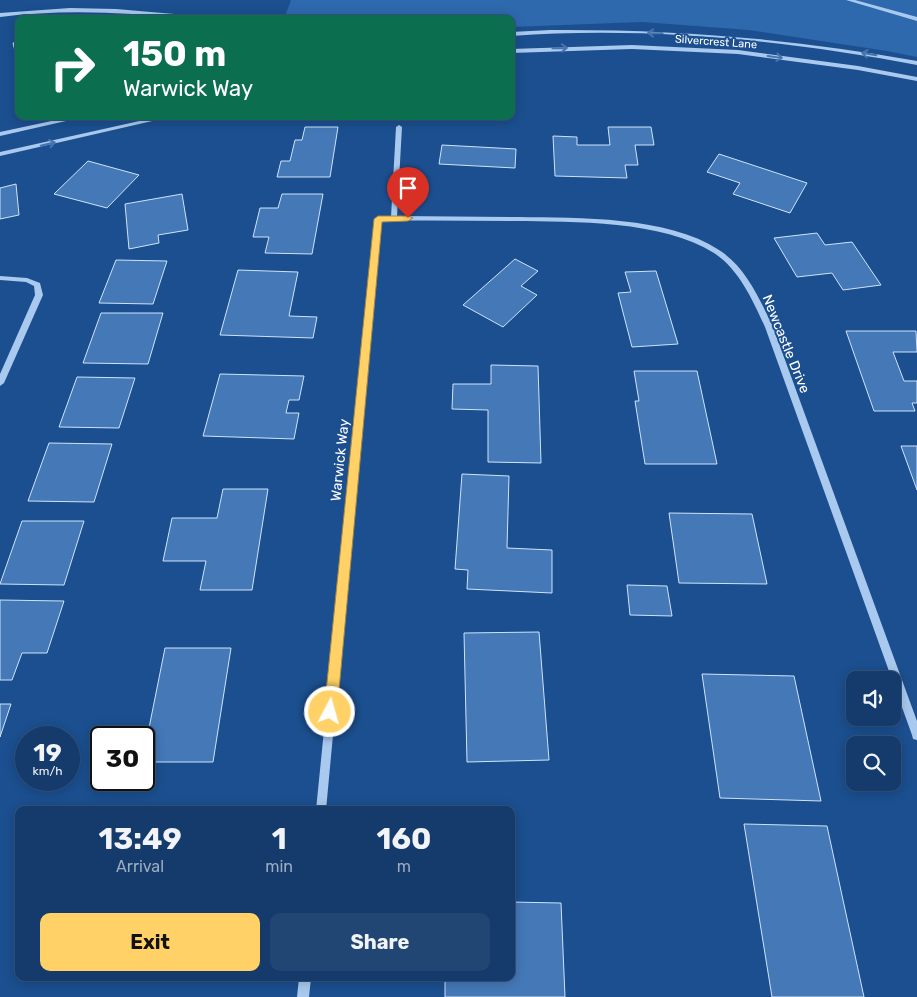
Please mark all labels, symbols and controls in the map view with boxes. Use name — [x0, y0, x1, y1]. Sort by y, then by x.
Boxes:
one-way arrow — [648, 28, 664, 38]
text: 150 m — [123, 33, 226, 75]
street label: Silvercrest Lane — [674, 33, 758, 51]
icon: right — [40, 35, 105, 100]
one-way arrow — [552, 44, 568, 53]
one-way arrow — [861, 48, 877, 58]
one-way arrow — [766, 52, 782, 62]
text: Warwick Way — [123, 75, 253, 102]
one-way arrow — [39, 138, 55, 148]
pin — [387, 167, 429, 218]
icon: arrive — [394, 174, 422, 202]
street label: Newcastle Drive — [758, 292, 814, 396]
street label: Warwick Way — [327, 418, 353, 502]
map controls — [846, 671, 901, 791]
button: sound — [846, 671, 901, 726]
position arrow — [303, 685, 355, 737]
speed limit sign: 30 — [90, 726, 155, 791]
button: search — [846, 736, 901, 791]
text: 19 — [33, 738, 62, 767]
text: km/h — [33, 764, 62, 778]
text: 13:49 — [99, 821, 182, 857]
text: 1 — [272, 821, 287, 857]
text: 160 — [377, 821, 431, 857]
text: Arrival — [116, 857, 164, 876]
text: min — [265, 857, 293, 876]
text: m — [397, 857, 411, 876]
button: Exit — [40, 913, 260, 971]
button: Share — [270, 913, 490, 971]

